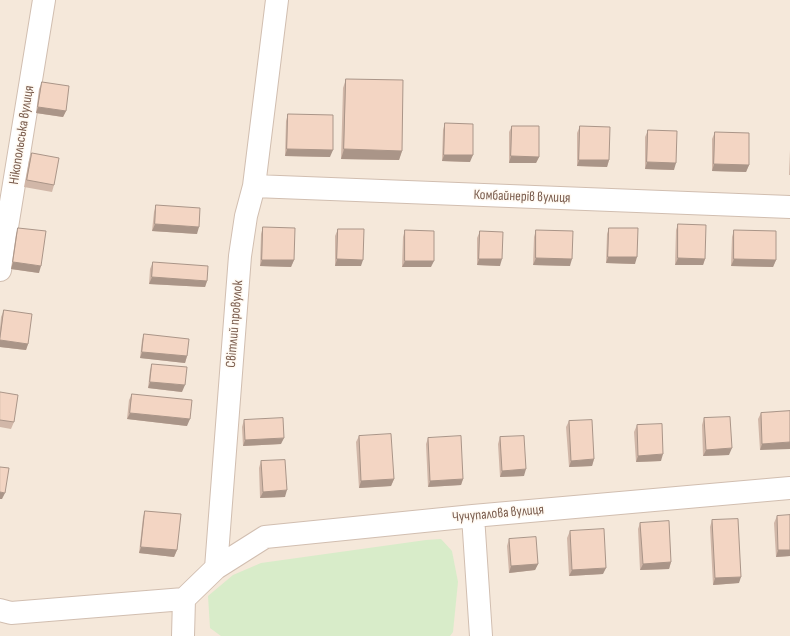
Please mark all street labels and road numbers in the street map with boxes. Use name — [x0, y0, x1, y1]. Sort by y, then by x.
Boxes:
street label: Нікопольська вулиця — [6, 84, 38, 186]
street label: Комбайнерів вулиця — [473, 187, 571, 207]
street label: Світлий провулок — [223, 280, 247, 368]
street label: Чучупалова вулиця — [451, 502, 545, 526]

